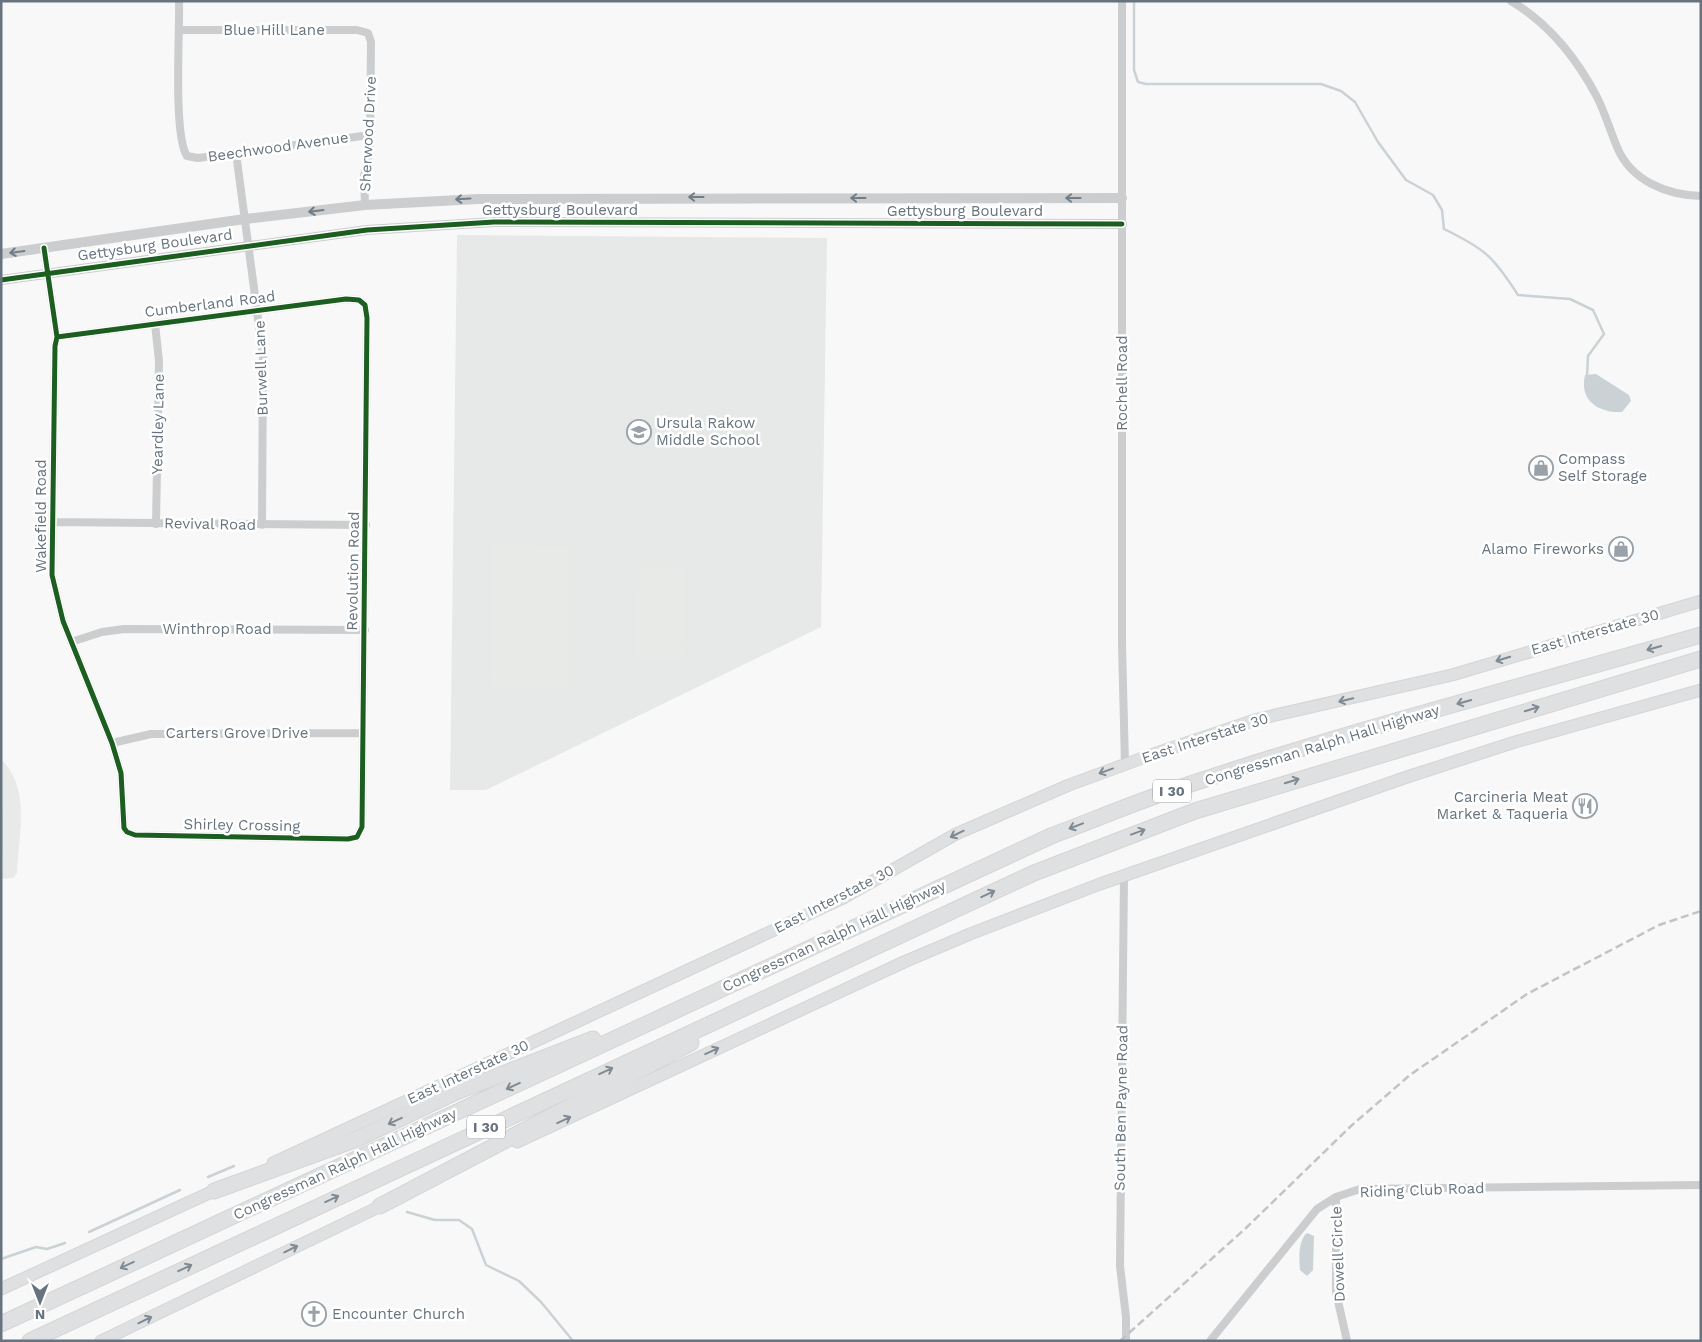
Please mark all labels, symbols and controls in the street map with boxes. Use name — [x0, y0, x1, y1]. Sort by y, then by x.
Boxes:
street label: Blue Hill Lane — [223, 21, 325, 39]
street label: Sherwood Drive — [356, 76, 380, 192]
street label: Beechwood Avenue — [206, 128, 350, 166]
one-way arrow — [688, 192, 704, 202]
one-way arrow — [851, 193, 867, 203]
one-way arrow — [1066, 193, 1082, 203]
one-way arrow — [456, 195, 472, 204]
street label: Gettysburg Boulevard — [482, 201, 638, 219]
street label: Gettysburg Boulevard — [887, 202, 1043, 220]
one-way arrow — [309, 206, 325, 216]
street label: Gettysburg Boulevard — [76, 225, 234, 265]
one-way arrow — [9, 247, 25, 257]
street label: Cumberland Road — [144, 287, 276, 321]
street label: Burwell Lane — [250, 320, 272, 416]
street label: Rochell Road — [1113, 335, 1131, 431]
street label: Yeardley Lane — [148, 373, 168, 475]
place label: Ursula Rakow Middle School — [656, 414, 760, 449]
school or university icon: Ursula Rakow Middle School — [626, 419, 652, 445]
place label: Compass Self Storage — [1558, 450, 1647, 485]
shop icon: Compass Self Storage — [1528, 455, 1554, 481]
street label: Wakefield Road — [32, 459, 50, 573]
street label: Revolution Road — [343, 511, 363, 631]
street label: Revival Road — [164, 514, 256, 534]
shop icon: Alamo Fireworks — [1608, 536, 1634, 562]
place label: Alamo Fireworks — [1481, 540, 1604, 558]
street label: East Interstate 30 — [1529, 605, 1661, 659]
street label: Winthrop Road — [162, 620, 272, 638]
one-way arrow — [1646, 644, 1662, 654]
one-way arrow — [1495, 655, 1511, 665]
one-way arrow — [1338, 696, 1354, 705]
one-way arrow — [1456, 698, 1472, 708]
street label: Congressman Ralph Hall Highway — [1202, 701, 1442, 789]
one-way arrow — [1523, 704, 1539, 714]
street label: East Interstate 30 — [1139, 709, 1271, 767]
street label: Carters Grove Drive — [166, 724, 308, 742]
one-way arrow — [1099, 767, 1115, 776]
one-way arrow — [1284, 776, 1300, 786]
road number: I 30 — [1153, 779, 1191, 802]
place label: Carcineria Meat Market & Taqueria — [1437, 788, 1569, 823]
restaurant icon: Carcineria Meat Market & Taqueria — [1572, 793, 1598, 819]
street label: Shirley Crossing — [184, 815, 300, 835]
one-way arrow — [1069, 822, 1084, 831]
one-way arrow — [1130, 827, 1145, 836]
one-way arrow — [950, 829, 965, 839]
street label: East Interstate 30 — [771, 861, 897, 937]
street label: Congressman Ralph Hall Highway — [719, 876, 949, 996]
one-way arrow — [980, 889, 995, 898]
street label: South Ben Payne Road — [1111, 1025, 1131, 1191]
street label: East Interstate 30 — [404, 1036, 532, 1108]
one-way arrow — [704, 1046, 719, 1056]
one-way arrow — [598, 1066, 613, 1075]
one-way arrow — [506, 1082, 521, 1092]
street label: Congressman Ralph Hall Highway — [230, 1104, 460, 1224]
one-way arrow — [556, 1114, 571, 1124]
road number: I 30 — [467, 1116, 505, 1138]
one-way arrow — [388, 1117, 403, 1126]
street label: Riding Club Road — [1359, 1179, 1485, 1201]
one-way arrow — [324, 1194, 339, 1203]
street label: Dowell Circle — [1327, 1206, 1349, 1302]
one-way arrow — [283, 1244, 298, 1253]
one-way arrow — [120, 1261, 135, 1271]
one-way arrow — [177, 1263, 192, 1272]
north arrow — [15, 1277, 65, 1327]
church icon: Encounter Church — [301, 1301, 327, 1327]
place label: Encounter Church — [332, 1305, 465, 1323]
text: N — [35, 1307, 45, 1323]
one-way arrow — [137, 1315, 152, 1324]

